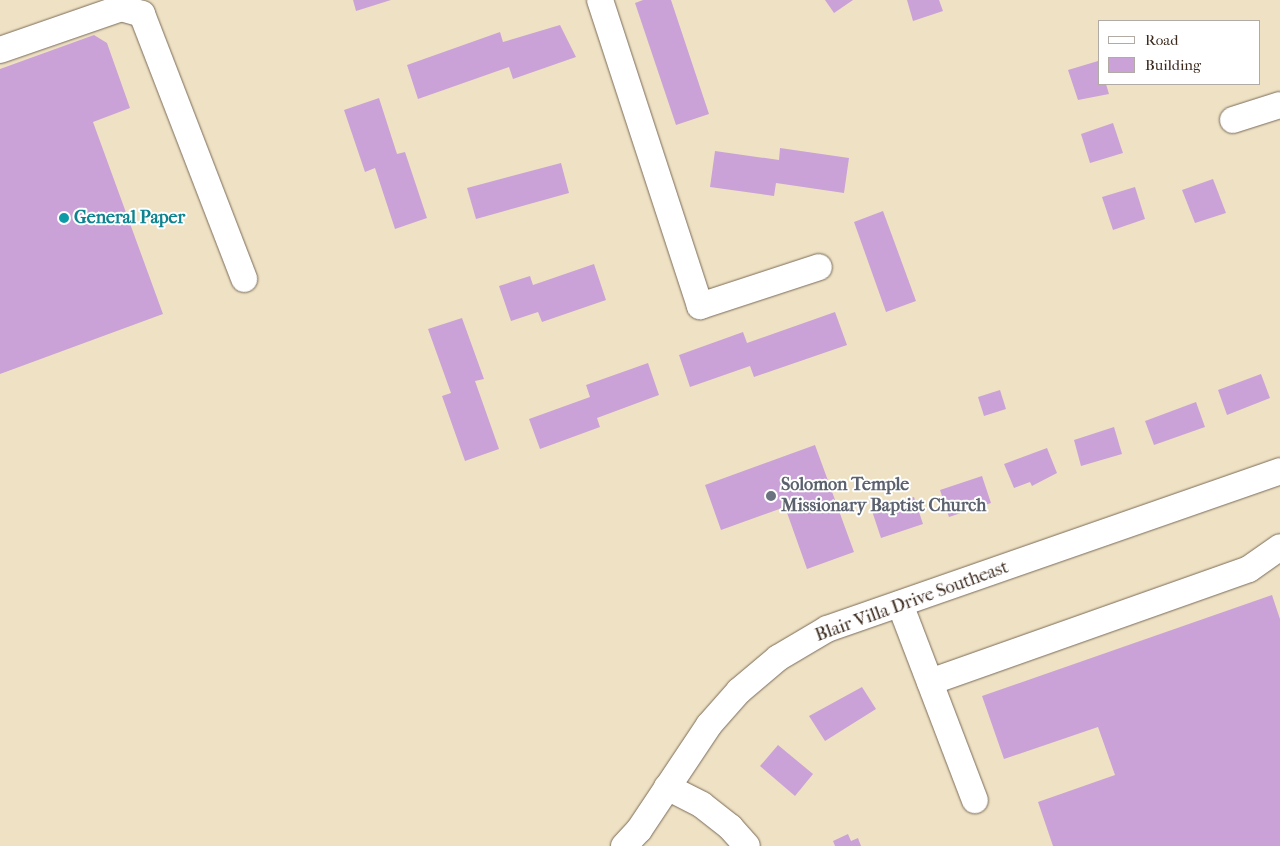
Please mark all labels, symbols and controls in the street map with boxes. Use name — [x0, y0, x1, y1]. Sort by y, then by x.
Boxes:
legend — [1098, 20, 1260, 85]
text: Road — [1145, 31, 1178, 49]
text: Building — [1145, 56, 1201, 74]
place label: General Paper — [74, 207, 185, 229]
marker: General Paper — [58, 212, 70, 224]
place label: Solomon Temple Missionary Baptist Church — [781, 475, 986, 518]
marker: Solomon Temple Missionary Baptist Church — [765, 490, 777, 502]
street label: Blair Villa Drive Southeast — [812, 557, 1012, 647]

